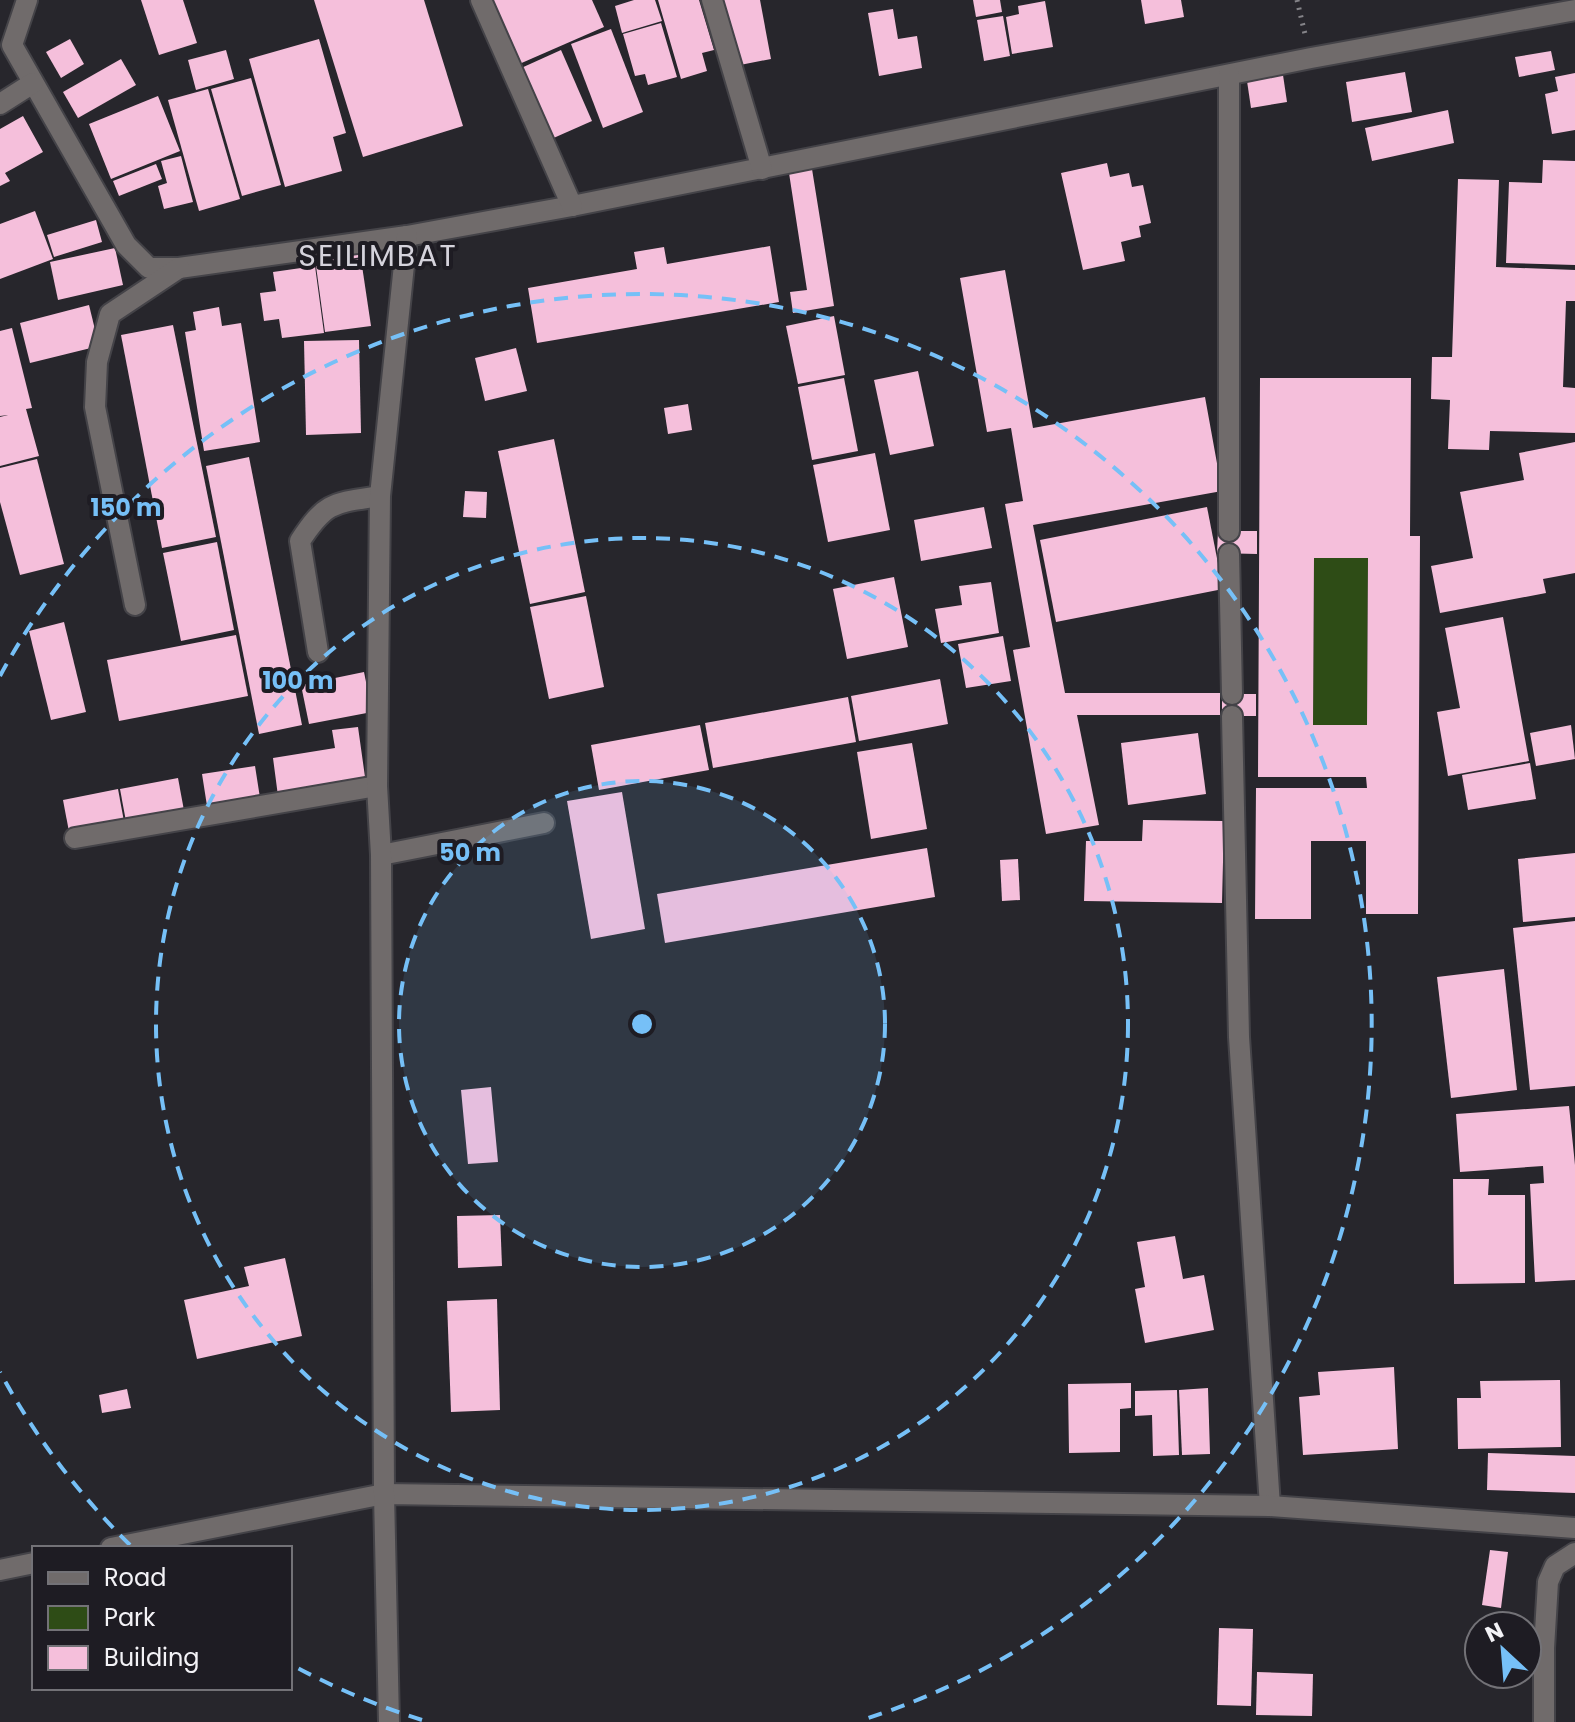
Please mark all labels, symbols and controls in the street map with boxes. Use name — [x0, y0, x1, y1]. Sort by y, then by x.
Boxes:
district label: SEILIMBAT — [298, 234, 458, 277]
text: 150 m — [91, 491, 161, 524]
text: 100 m — [263, 664, 333, 697]
text: 50 m — [439, 836, 501, 869]
centre of rings — [628, 1010, 656, 1038]
legend — [32, 1546, 292, 1690]
text: Road — [104, 1561, 166, 1594]
text: Park — [104, 1601, 156, 1634]
north arrow — [1463, 1610, 1543, 1690]
text: N — [1480, 1615, 1509, 1650]
text: Building — [104, 1641, 200, 1674]

